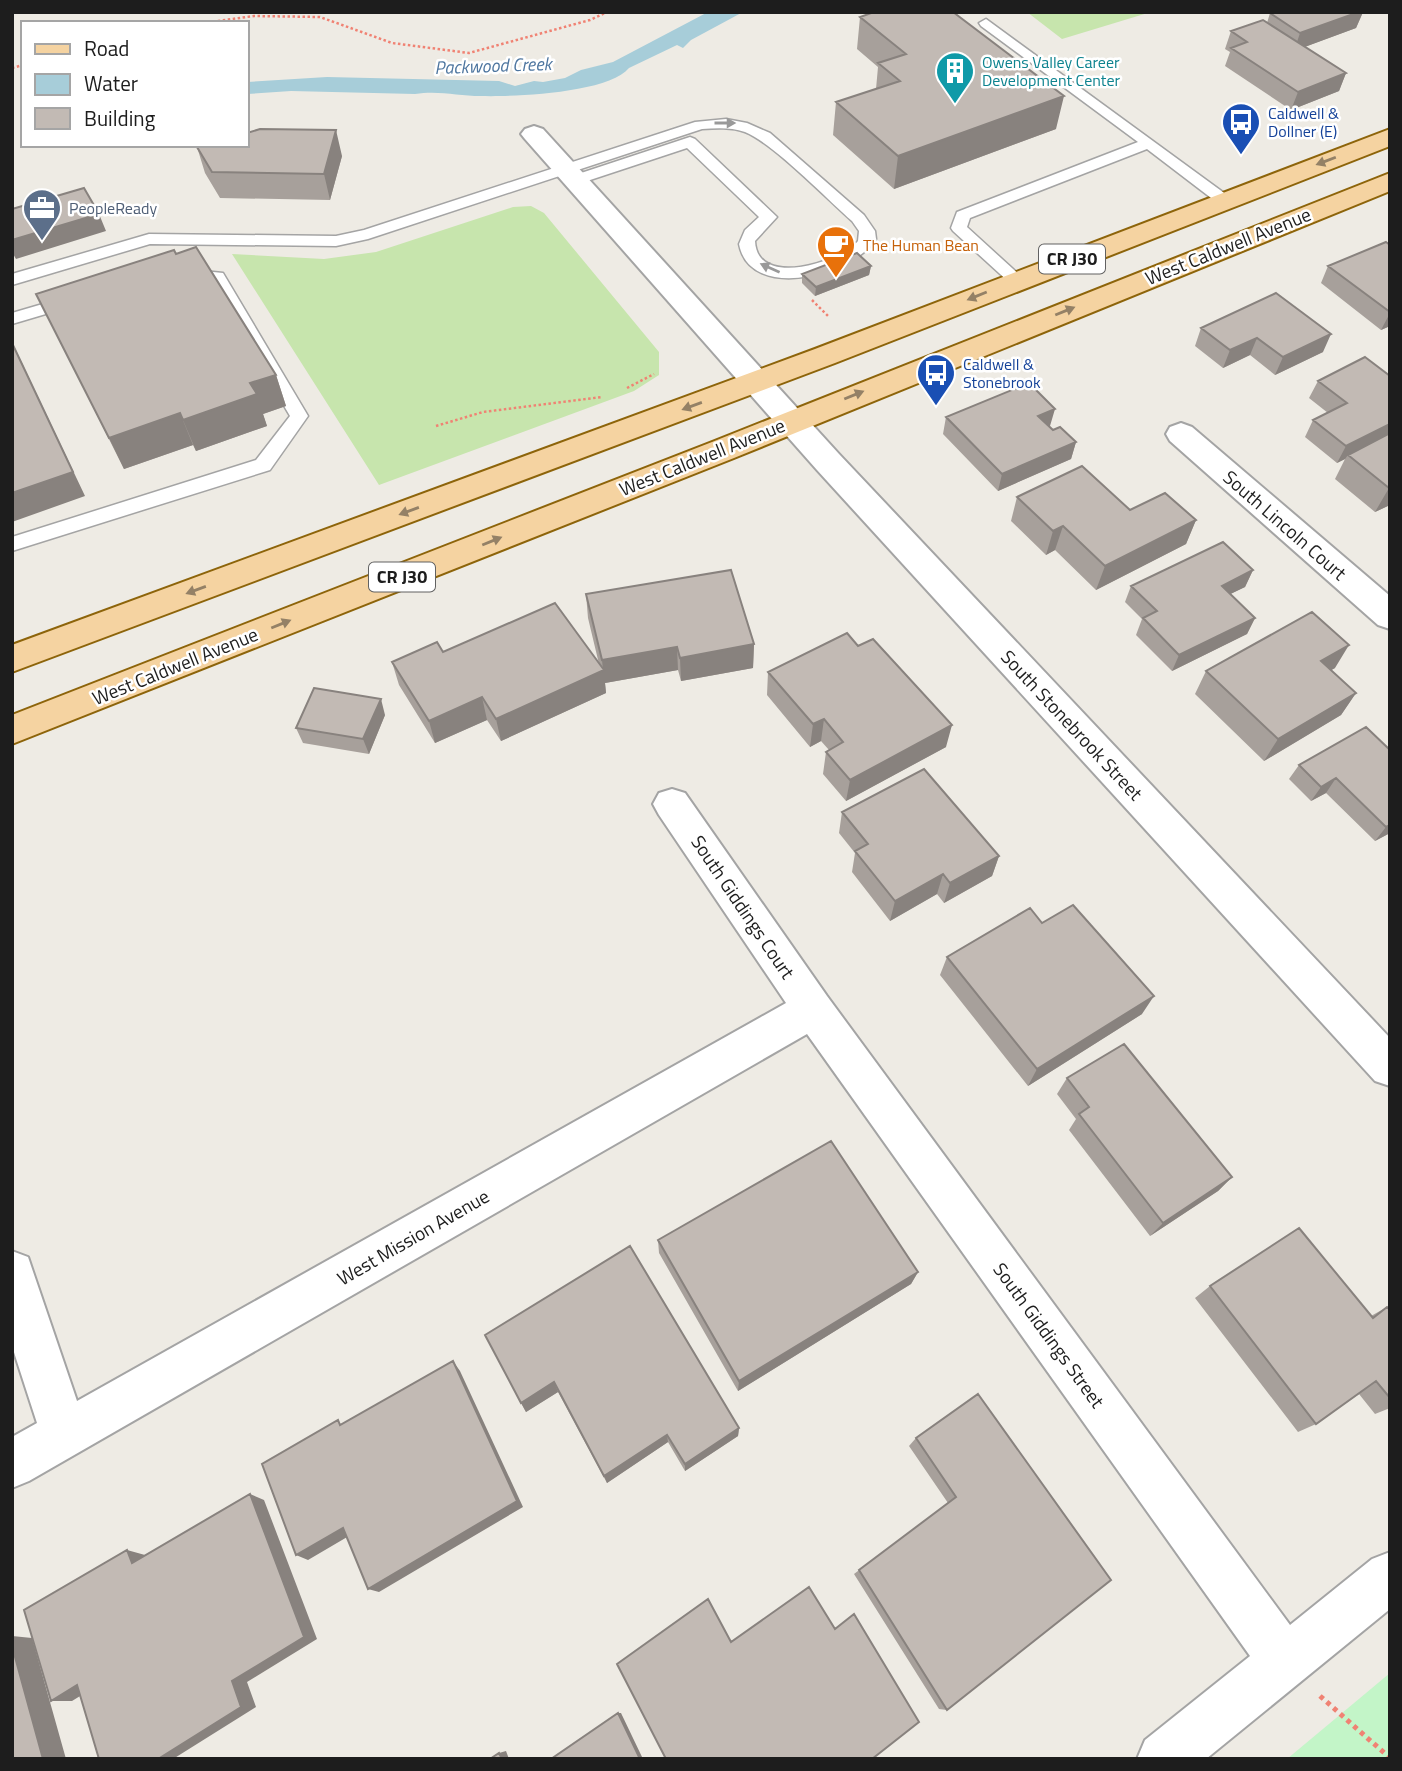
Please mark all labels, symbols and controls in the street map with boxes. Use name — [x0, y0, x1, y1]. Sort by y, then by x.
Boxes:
legend — [21, 21, 248, 147]
text: Road — [84, 32, 129, 64]
water label: Packwood Creek — [434, 50, 554, 81]
building icon: Owens Valley Career Development Center — [934, 50, 976, 105]
place label: Owens Valley Career Development Center — [982, 50, 1120, 92]
text: Water — [84, 67, 138, 99]
bus stop icon: Caldwell & Dollner (E) — [1220, 101, 1262, 156]
place label: Caldwell & Dollner (E) — [1268, 101, 1339, 143]
text: Building — [84, 102, 156, 134]
one-way arrow — [714, 118, 736, 129]
one-way arrow — [1316, 156, 1337, 167]
office icon: PeopleReady — [21, 187, 63, 242]
place label: PeopleReady — [69, 196, 157, 220]
street label: West Caldwell Avenue — [1141, 199, 1315, 292]
cafe icon: The Human Bean — [815, 224, 857, 279]
place label: The Human Bean — [863, 233, 979, 257]
road number: CR J30 — [1039, 244, 1105, 274]
one-way arrow — [759, 263, 780, 274]
one-way arrow — [966, 291, 987, 302]
one-way arrow — [1055, 305, 1076, 316]
bus stop icon: Caldwell & Stonebrook — [915, 352, 957, 407]
place label: Caldwell & Stonebrook — [963, 352, 1041, 394]
one-way arrow — [844, 389, 864, 401]
one-way arrow — [681, 400, 702, 411]
street label: West Caldwell Avenue — [615, 410, 789, 503]
street label: South Lincoln Court — [1217, 463, 1354, 587]
one-way arrow — [399, 505, 420, 516]
one-way arrow — [482, 535, 503, 546]
road number: CR J30 — [369, 562, 435, 592]
one-way arrow — [186, 585, 207, 596]
street label: West Caldwell Avenue — [88, 619, 262, 712]
one-way arrow — [270, 619, 291, 630]
street label: South Stonebrook Street — [995, 643, 1150, 807]
street label: South Giddings Court — [684, 829, 803, 985]
street label: West Mission Avenue — [331, 1181, 494, 1292]
street label: South Giddings Street — [987, 1256, 1112, 1414]

